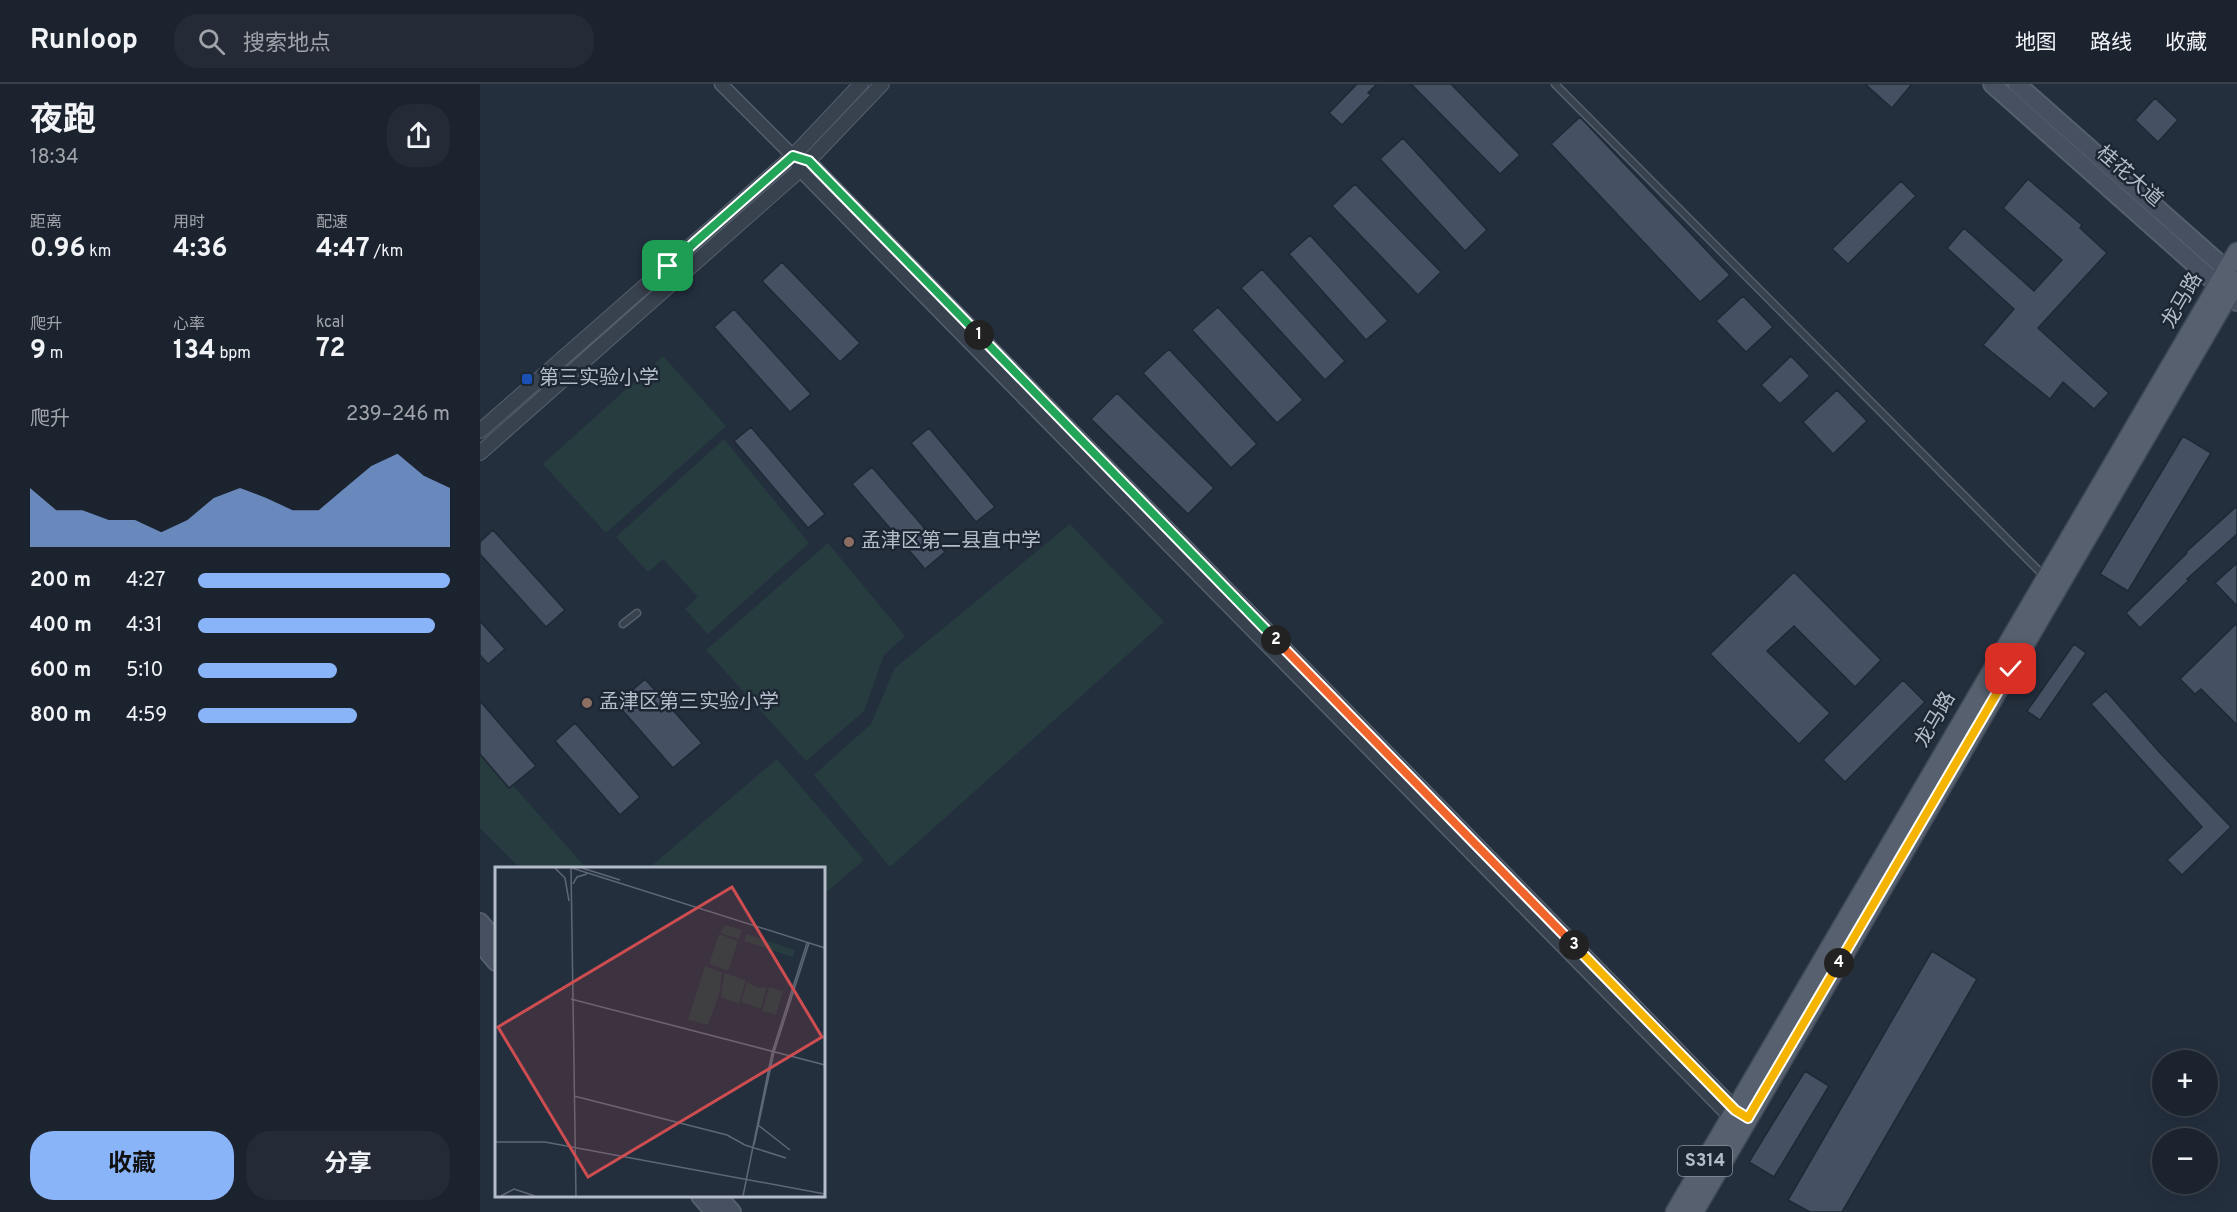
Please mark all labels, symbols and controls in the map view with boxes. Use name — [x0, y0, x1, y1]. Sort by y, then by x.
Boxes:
search box — [174, 14, 594, 68]
text: Runloop — [30, 23, 138, 59]
icon: search — [195, 25, 228, 58]
text: 地图 — [2015, 30, 2057, 57]
text: 路线 — [2090, 30, 2132, 57]
text: 收藏 — [2165, 30, 2207, 57]
text: 搜索地点 — [243, 31, 331, 58]
text: 夜跑 — [30, 101, 96, 143]
button: share — [387, 104, 450, 167]
street label: 桂花大道 — [2090, 141, 2168, 213]
text: 18:34 — [30, 145, 79, 171]
text: 距离 — [30, 213, 62, 233]
text: 用时 — [173, 213, 205, 233]
text: 配速 — [316, 213, 348, 233]
text: 0.96 — [30, 233, 85, 266]
text: 4:36 — [173, 233, 228, 266]
text: 4:47 — [316, 233, 370, 266]
pin — [642, 240, 693, 291]
text: km — [85, 242, 111, 262]
text: /km — [370, 242, 403, 262]
icon: arrive — [651, 249, 684, 282]
street label: 龙马路 — [2157, 269, 2209, 333]
text: kcal — [316, 313, 344, 333]
text: 爬升 — [30, 315, 62, 335]
text: 心率 — [173, 315, 205, 335]
pin: 1 — [964, 320, 994, 350]
text: 1 — [976, 325, 982, 345]
text: 72 — [316, 333, 345, 366]
text: 9 — [30, 335, 46, 368]
text: 134 — [173, 335, 216, 368]
text: m — [46, 344, 63, 364]
text: bpm — [216, 344, 251, 364]
place label: 第三实验小学 — [539, 366, 659, 392]
marker: 第三实验小学 — [520, 372, 534, 386]
text: 239–246 m — [346, 402, 450, 428]
text: 爬升 — [30, 407, 70, 433]
place label: 孟津区第二县直中学 — [861, 529, 1041, 555]
marker: 孟津区第二县直中学 — [842, 535, 856, 549]
text: 200 m — [30, 568, 91, 594]
text: 4:27 — [126, 568, 165, 594]
text: 400 m — [30, 613, 92, 639]
text: 4:31 — [126, 613, 162, 639]
pin: 2 — [1261, 625, 1291, 655]
text: 2 — [1271, 630, 1281, 650]
pin — [1985, 643, 2036, 694]
icon: check — [1994, 652, 2027, 685]
text: 600 m — [30, 658, 91, 684]
text: 5:10 — [126, 658, 163, 684]
street label: 龙马路 — [1910, 688, 1962, 752]
place label: 孟津区第三实验小学 — [599, 690, 779, 716]
marker: 孟津区第三实验小学 — [580, 696, 594, 710]
text: 800 m — [30, 703, 91, 729]
text: 4:59 — [126, 703, 167, 729]
inset map — [495, 867, 825, 1197]
pin: 3 — [1559, 930, 1589, 960]
text: 3 — [1569, 935, 1579, 955]
pin: 4 — [1824, 948, 1854, 978]
text: 4 — [1834, 953, 1844, 973]
map controls — [2152, 1050, 2218, 1194]
button: + — [2152, 1050, 2218, 1116]
button: − — [2152, 1128, 2218, 1194]
button: 收藏 — [30, 1131, 234, 1200]
button: 分享 — [246, 1131, 450, 1200]
road number: S314 — [1678, 1146, 1732, 1176]

